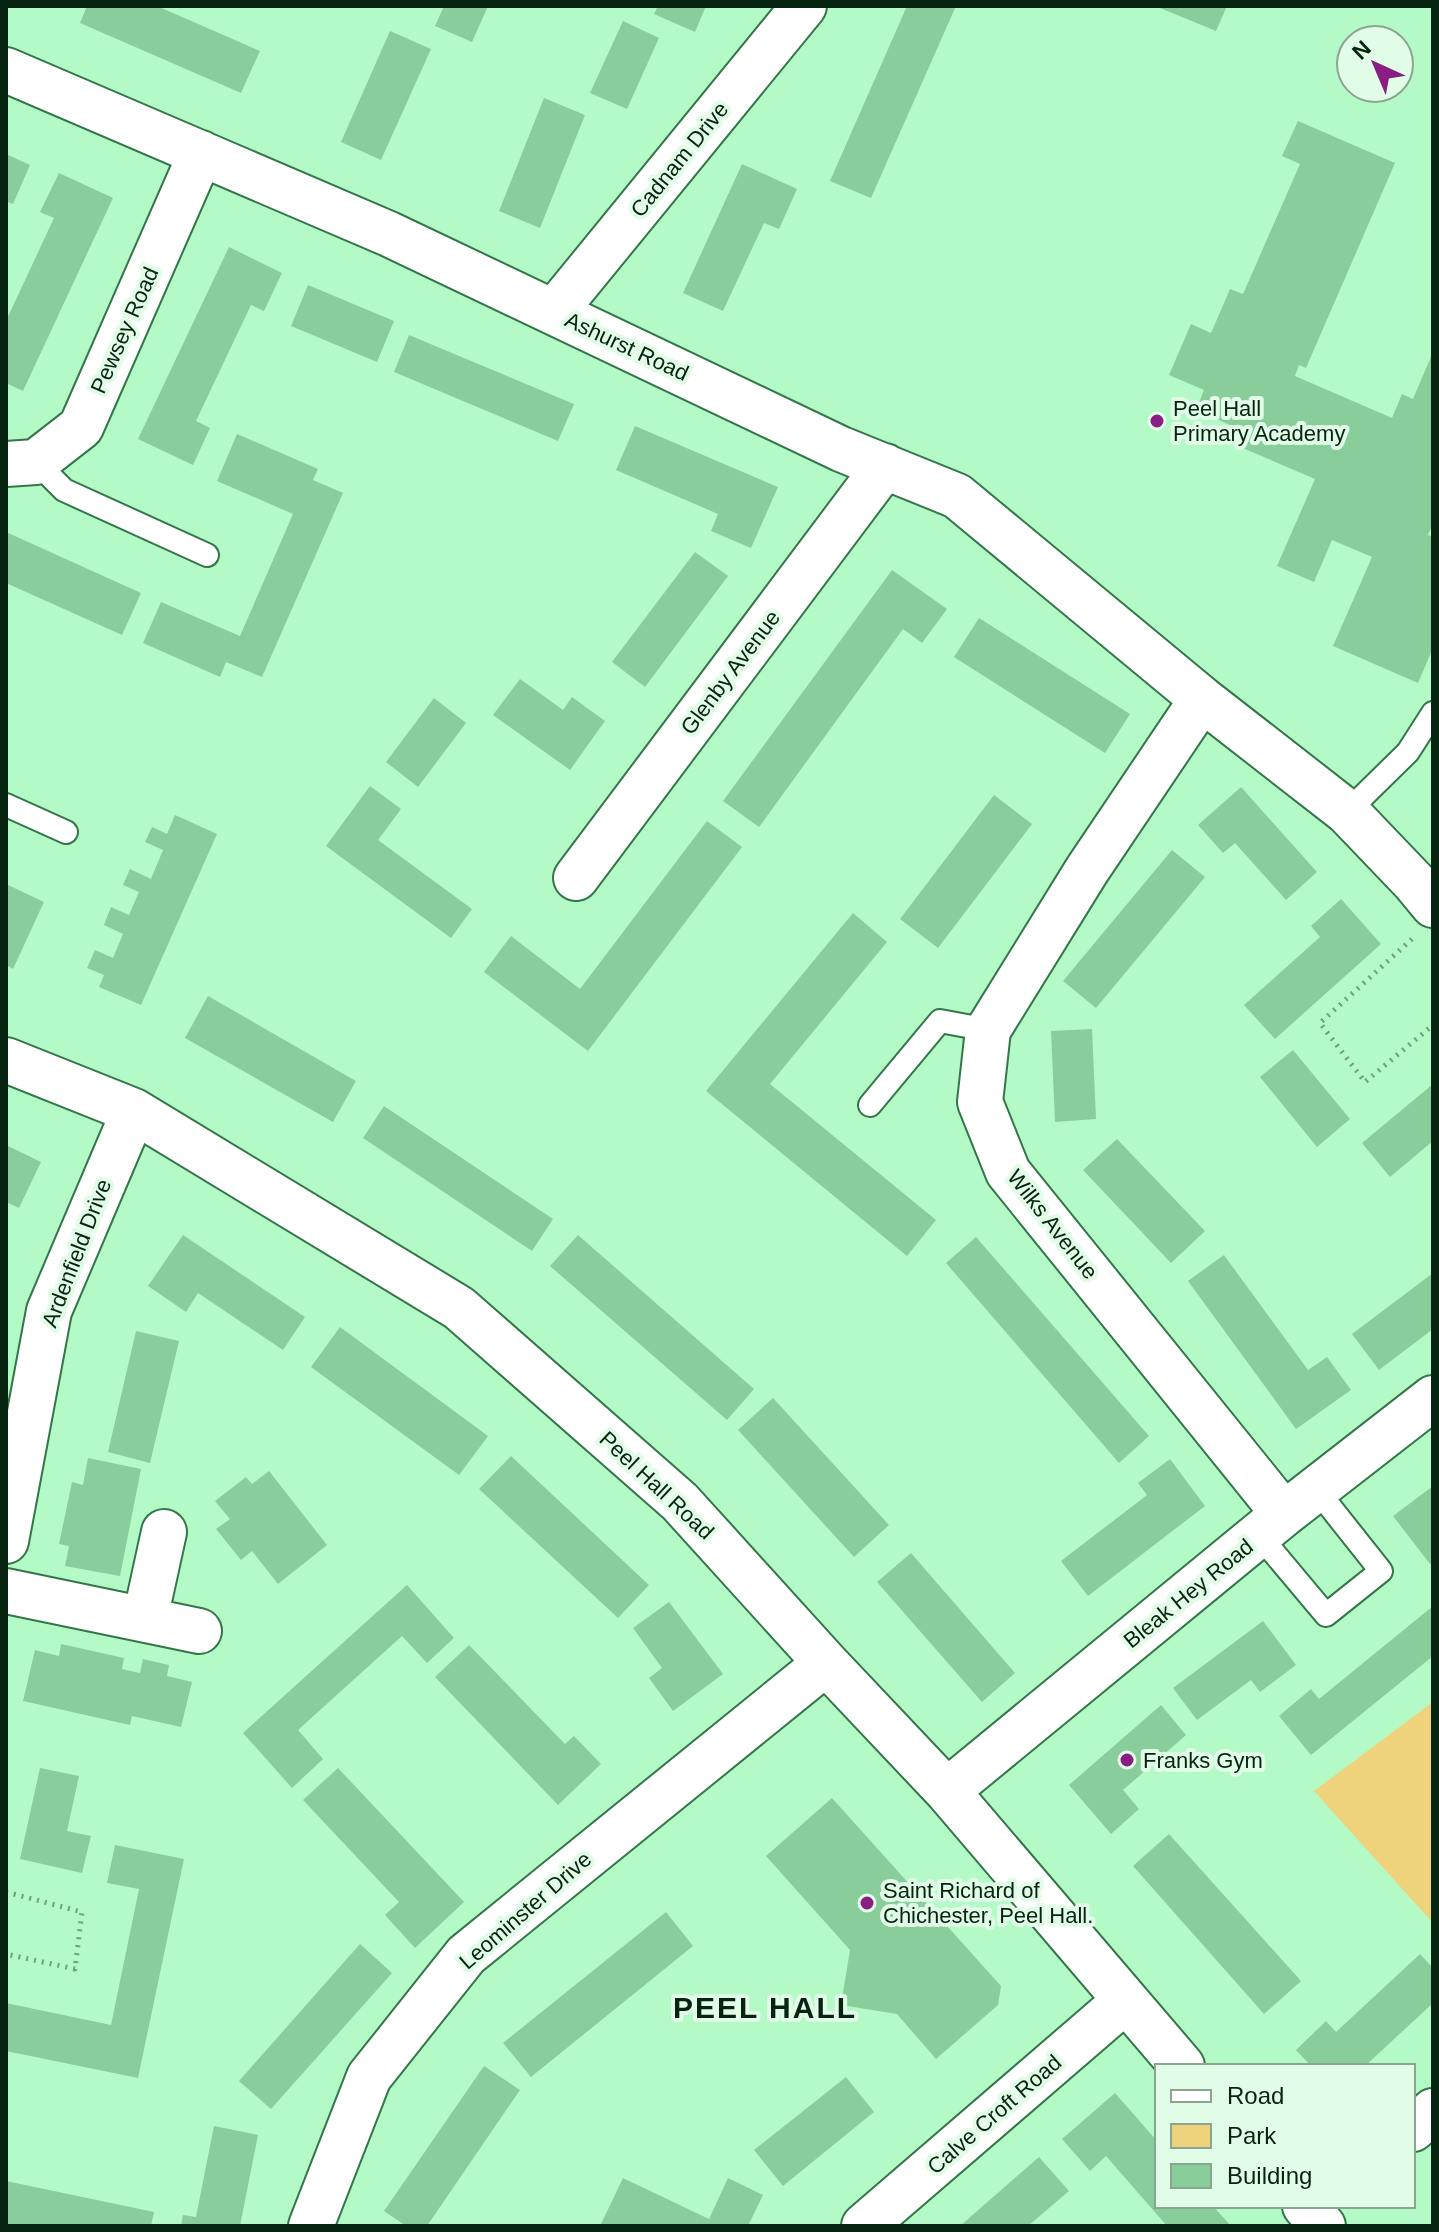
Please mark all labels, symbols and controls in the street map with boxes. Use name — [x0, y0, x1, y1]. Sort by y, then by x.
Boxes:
north arrow — [1335, 24, 1415, 104]
text: N — [1347, 35, 1376, 64]
street label: Cadnam Drive — [625, 97, 733, 222]
street label: Pewsey Road — [85, 263, 163, 397]
street label: Ashurst Road — [561, 307, 692, 386]
place label: Peel Hall Primary Academy — [1173, 396, 1345, 446]
marker: Peel Hall Primary Academy — [1148, 412, 1166, 430]
street label: Glenby Avenue — [676, 605, 785, 739]
street label: Wilks Avenue — [1002, 1165, 1103, 1284]
street label: Ardenfield Drive — [37, 1176, 116, 1331]
street label: Peel Hall Road — [594, 1426, 719, 1545]
street label: Bleak Hey Road — [1119, 1534, 1258, 1653]
place label: Franks Gym — [1143, 1748, 1263, 1773]
marker: Franks Gym — [1118, 1751, 1136, 1769]
street label: Leominster Drive — [454, 1846, 596, 1974]
place label: Saint Richard of Chichester, Peel Hall. — [883, 1878, 1093, 1928]
marker: Saint Richard of Chichester, Peel Hall. — [858, 1894, 876, 1912]
district label: PEEL HALL — [673, 1991, 857, 2024]
street label: Calve Croft Road — [922, 2050, 1066, 2179]
legend — [1155, 2064, 1415, 2208]
text: Road — [1227, 2082, 1284, 2109]
text: Park — [1227, 2122, 1277, 2149]
text: Building — [1227, 2162, 1312, 2189]

